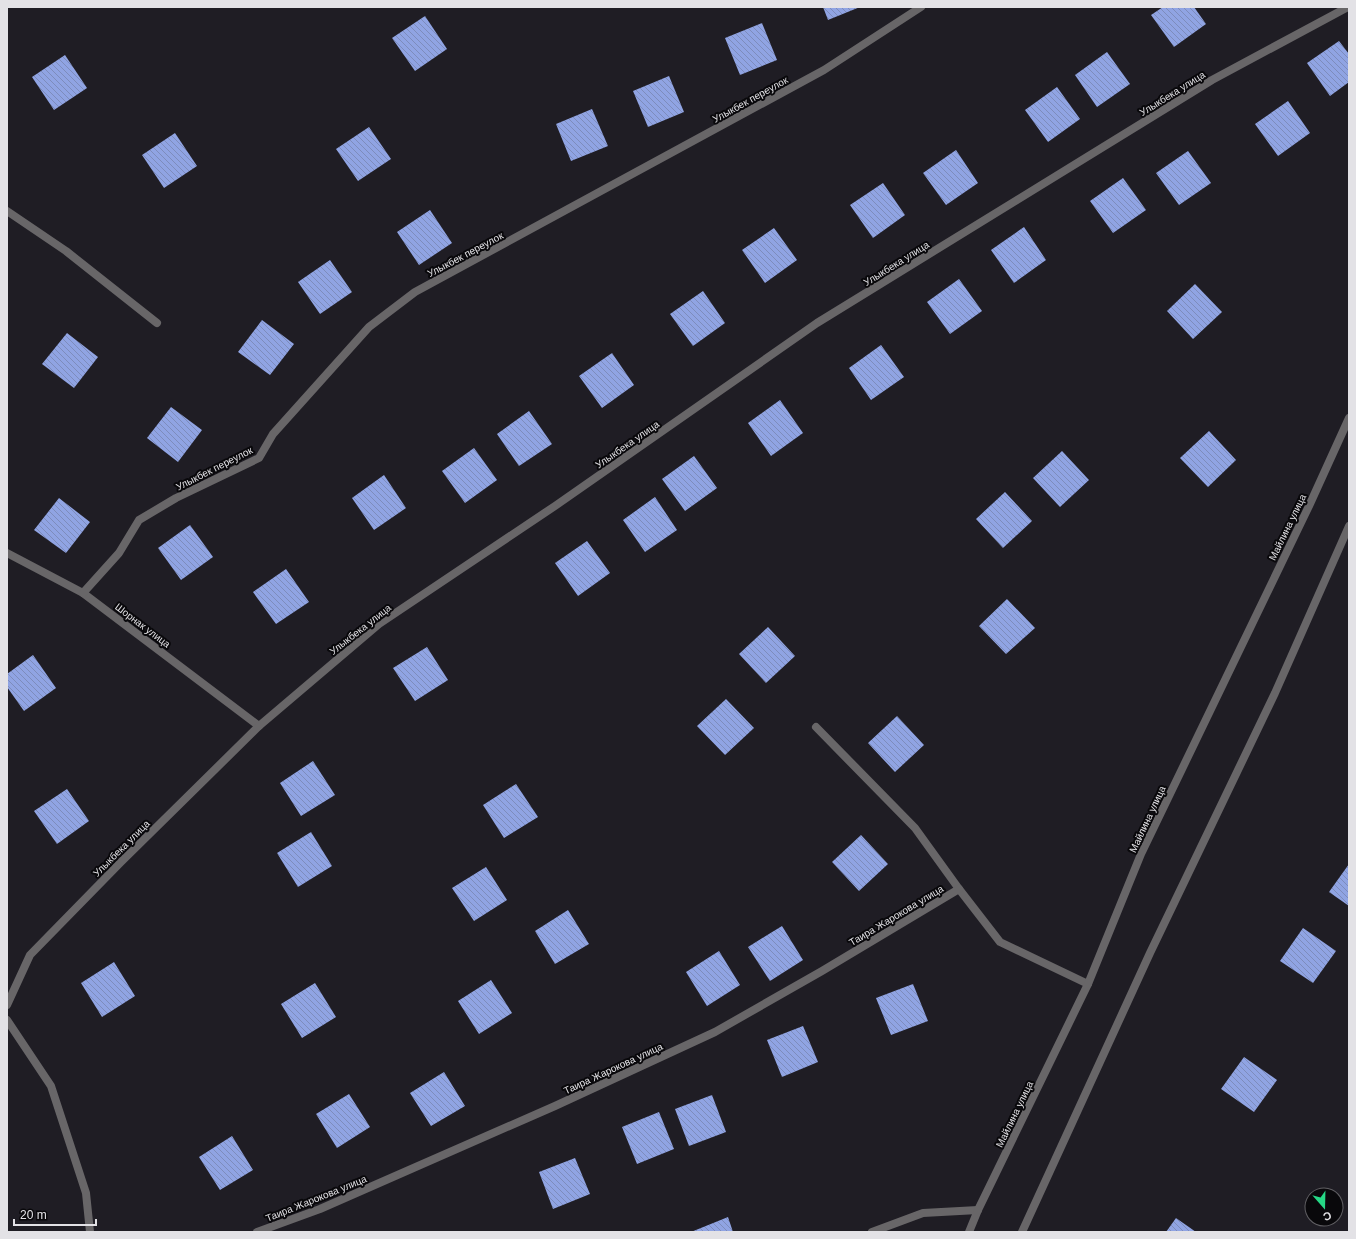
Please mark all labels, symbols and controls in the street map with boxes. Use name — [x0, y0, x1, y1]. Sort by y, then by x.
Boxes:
street label: Улыкбека улица — [1138, 69, 1207, 118]
street label: Улыкбек переулок — [711, 74, 790, 125]
street label: Улыкбек переулок — [425, 230, 506, 279]
street label: Улыкбека улица — [862, 239, 931, 288]
street label: Улыкбека улица — [593, 418, 661, 470]
street label: Улыкбек переулок — [174, 444, 255, 492]
street label: Майлина улица — [1267, 492, 1308, 562]
street label: Шорнак улица — [113, 601, 173, 650]
street label: Улыкбека улица — [327, 602, 394, 657]
street label: Майлина улица — [1127, 784, 1168, 854]
street label: Улыкбека улица — [91, 818, 152, 879]
street label: Таира Жарокова улица — [847, 883, 946, 948]
street label: Таира Жарокова улица — [562, 1041, 665, 1096]
street label: Майлина улица — [994, 1079, 1035, 1149]
street label: Таира Жарокова улица — [264, 1173, 369, 1224]
north arrow — [1304, 1187, 1344, 1227]
scale bar — [14, 1201, 96, 1227]
text: 20 m — [20, 1208, 47, 1222]
text: С — [1322, 1209, 1333, 1223]

